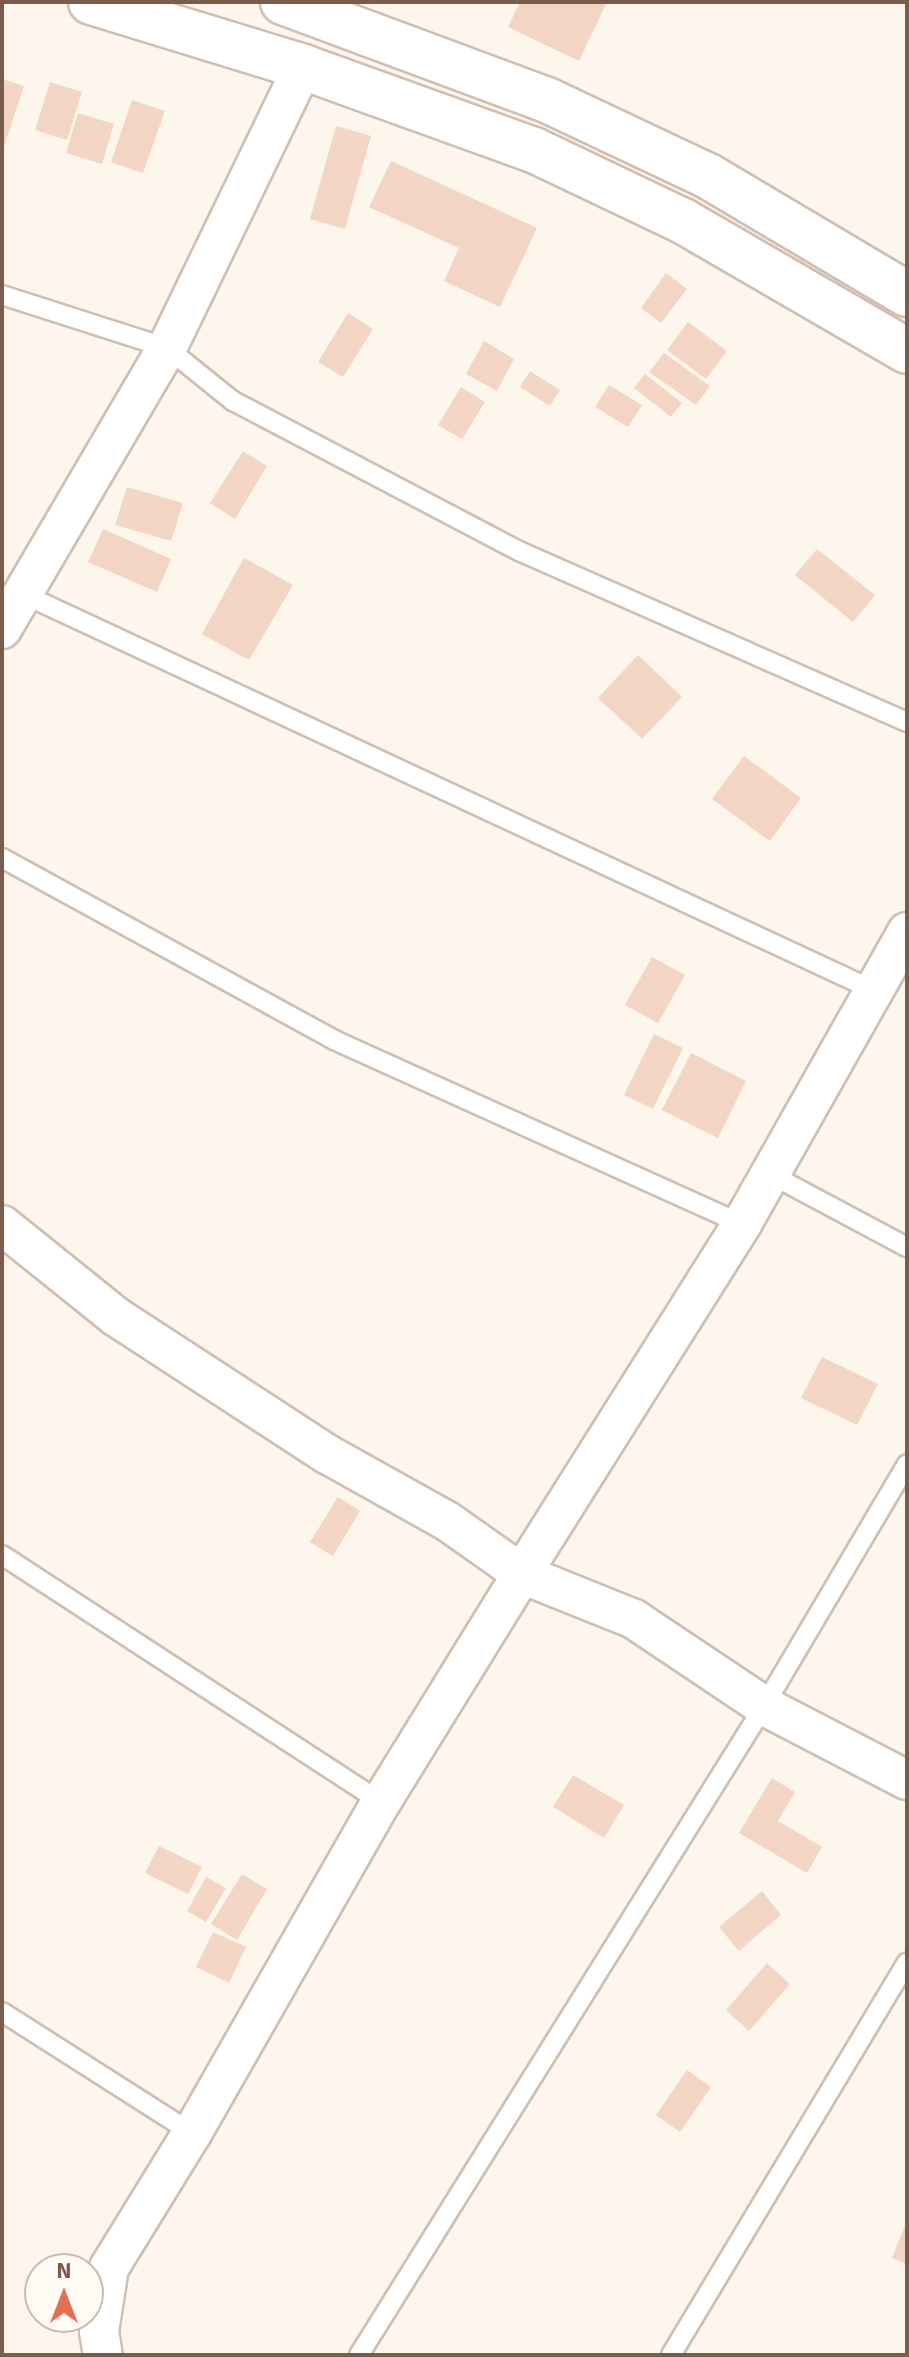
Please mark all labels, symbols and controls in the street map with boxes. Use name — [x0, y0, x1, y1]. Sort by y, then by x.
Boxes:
north arrow — [24, 2253, 104, 2333]
text: N — [56, 2257, 72, 2284]

